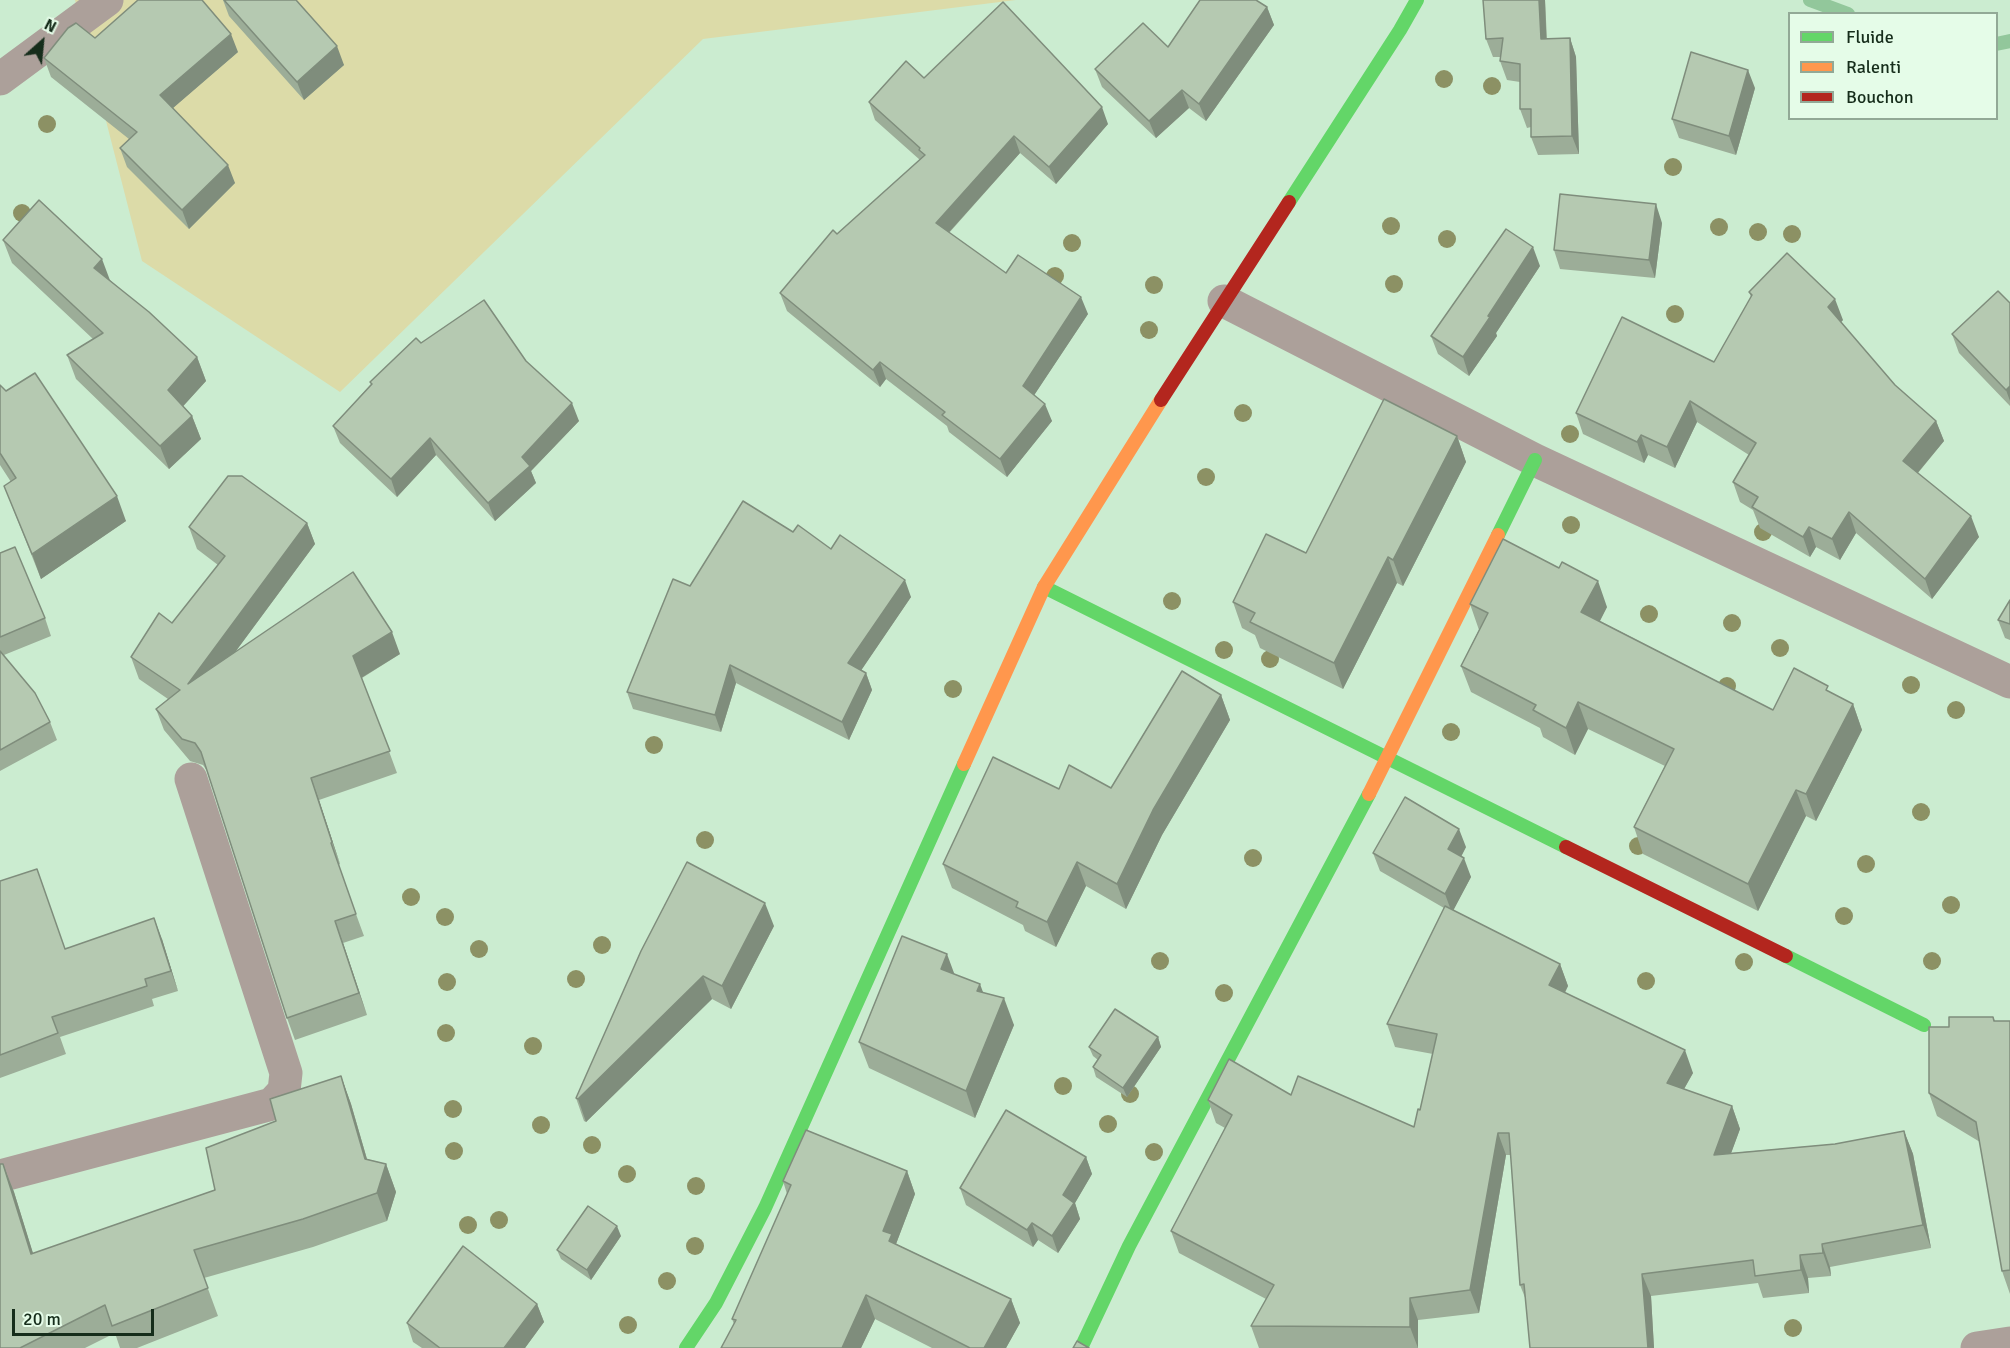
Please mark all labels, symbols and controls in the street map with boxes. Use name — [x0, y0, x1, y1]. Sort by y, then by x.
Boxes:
north arrow — [12, 12, 72, 72]
legend — [1788, 12, 1998, 120]
text: N — [41, 15, 60, 37]
text: Fluide — [1846, 26, 1894, 48]
text: Ralenti — [1846, 56, 1901, 78]
text: Bouchon — [1846, 86, 1914, 108]
scale bar — [15, 1297, 158, 1335]
text: 20 m — [23, 1308, 61, 1330]

